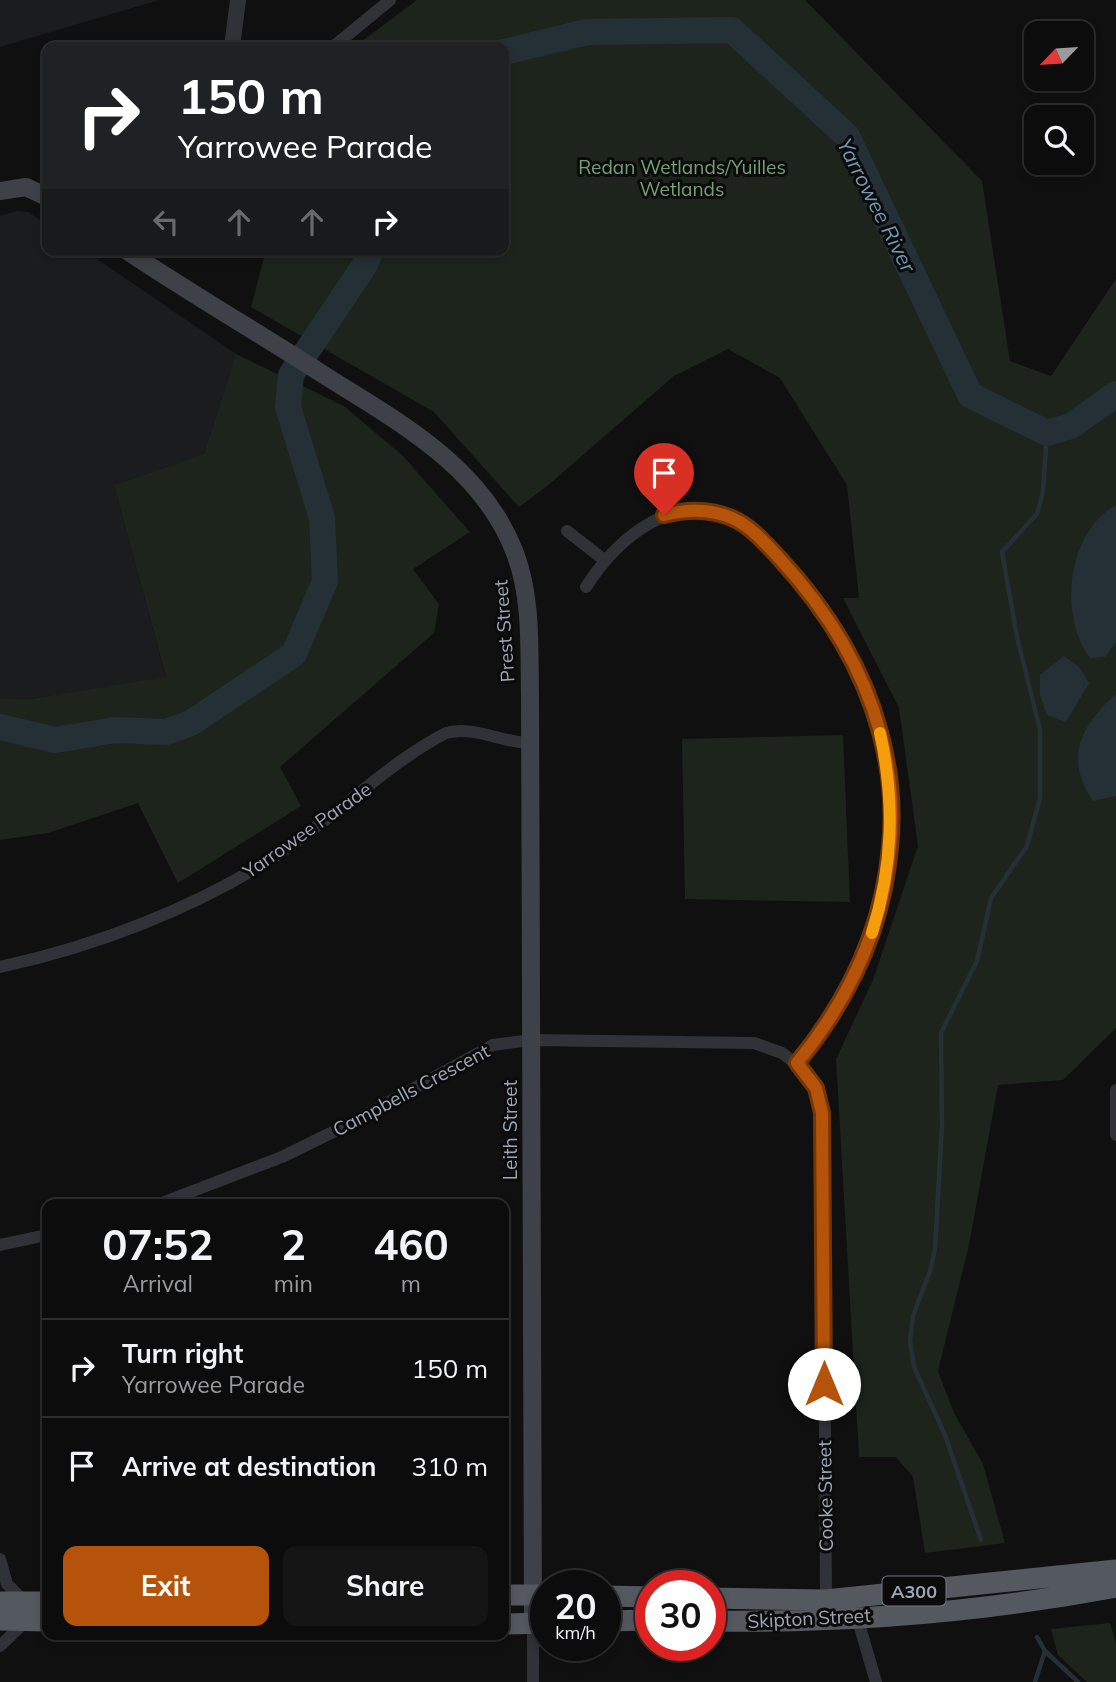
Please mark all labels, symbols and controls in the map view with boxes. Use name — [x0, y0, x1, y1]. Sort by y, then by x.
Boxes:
north arrow — [1024, 21, 1094, 91]
map controls — [1024, 21, 1094, 175]
text: 150 m — [178, 65, 324, 126]
icon: right — [63, 70, 154, 161]
button: search — [1024, 105, 1094, 175]
text: Yarrowee Parade — [178, 126, 433, 166]
water label: Yarrowee River — [832, 134, 923, 277]
park label: Redan Wetlands/Yuilles Wetlands — [578, 155, 786, 201]
icon: left — [147, 203, 185, 241]
icon: ahead — [220, 203, 258, 241]
icon: ahead — [293, 203, 331, 241]
icon: right — [366, 203, 404, 241]
pin — [634, 443, 694, 515]
icon: arrive — [645, 454, 683, 492]
street label: Prest Street — [488, 579, 520, 683]
street label: Yarrowee Parade — [237, 777, 376, 884]
street label: Campbells Crescent — [328, 1038, 494, 1141]
street label: Leith Street — [498, 1079, 522, 1180]
text: 07:52 — [102, 1218, 213, 1271]
text: 2 — [281, 1218, 306, 1271]
text: 460 — [373, 1218, 449, 1271]
text: Arrival — [123, 1269, 193, 1298]
text: min — [274, 1269, 313, 1298]
text: m — [401, 1269, 421, 1298]
text: Turn right — [122, 1337, 243, 1370]
position arrow — [787, 1347, 861, 1421]
icon: right — [63, 1349, 101, 1387]
text: 150 m — [412, 1352, 488, 1385]
text: Yarrowee Parade — [122, 1370, 305, 1399]
street label: Cooke Street — [812, 1440, 838, 1552]
icon: arrive — [63, 1447, 101, 1485]
text: Arrive at destination — [122, 1450, 377, 1483]
text: 310 m — [412, 1450, 488, 1483]
button: Exit — [63, 1546, 269, 1626]
button: Share — [283, 1546, 488, 1626]
speed limit sign: 30 — [635, 1570, 726, 1661]
road number: A300 — [883, 1576, 946, 1606]
text: 20 — [554, 1584, 597, 1628]
street label: Skipton Street — [747, 1603, 872, 1633]
text: km/h — [555, 1621, 596, 1644]

